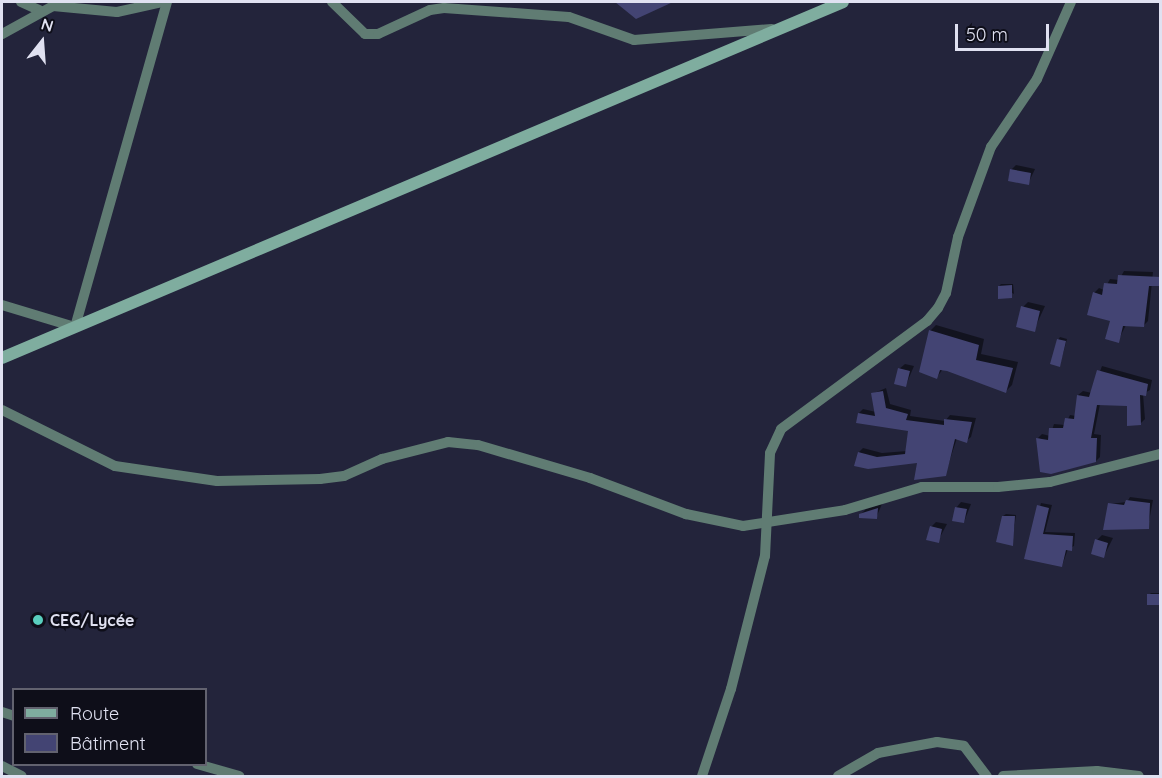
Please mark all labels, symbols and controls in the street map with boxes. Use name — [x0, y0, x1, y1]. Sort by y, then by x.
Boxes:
north arrow — [12, 12, 72, 72]
scale bar — [958, 12, 1052, 50]
text: N — [39, 14, 56, 36]
text: 50 m — [966, 23, 1008, 46]
place label: CEG/Lycée — [50, 610, 135, 630]
marker: CEG/Lycée — [31, 613, 45, 627]
legend — [12, 688, 207, 766]
text: Route — [70, 702, 119, 725]
text: Bâtiment — [70, 732, 146, 755]

